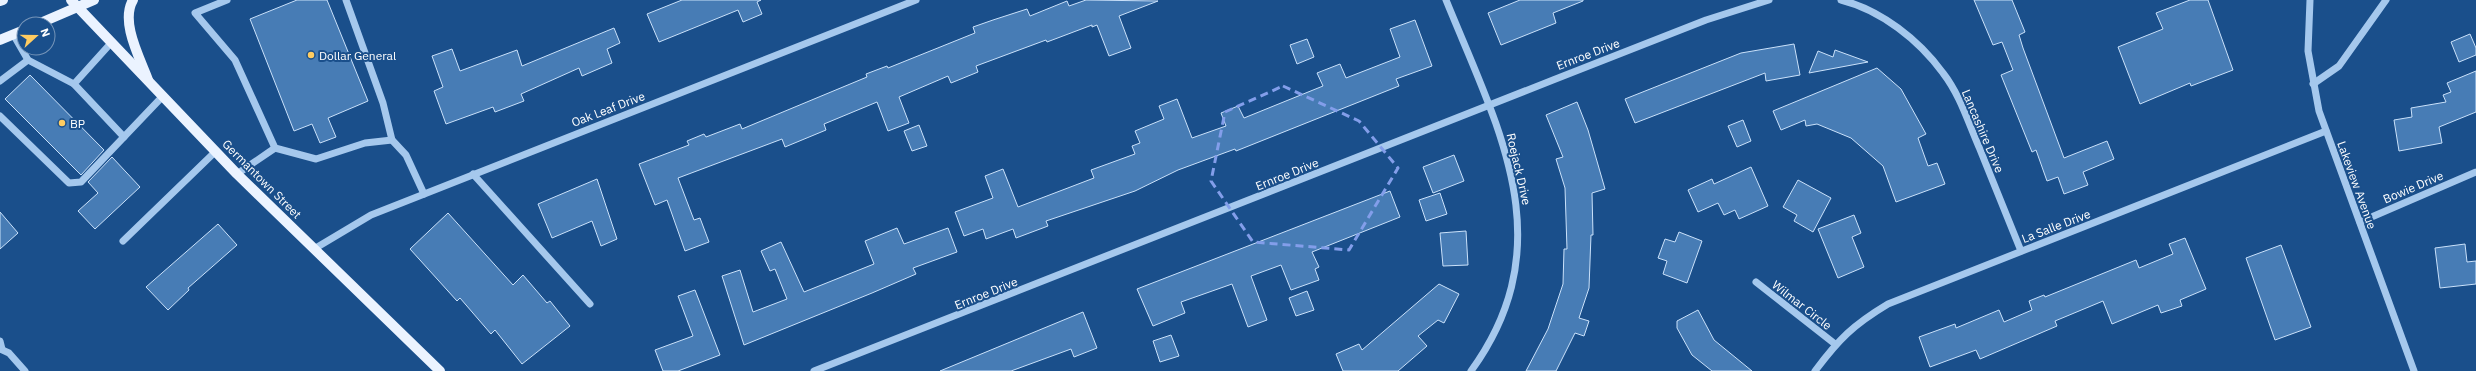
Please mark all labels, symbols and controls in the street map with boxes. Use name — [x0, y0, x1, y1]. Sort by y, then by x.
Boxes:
north arrow — [16, 16, 56, 56]
text: N — [37, 26, 53, 39]
street label: Ernroe Drive — [1554, 35, 1622, 73]
place label: Dollar General — [319, 48, 396, 63]
marker: Dollar General — [306, 50, 316, 60]
street label: Lancashire Drive — [1959, 87, 2007, 175]
street label: Oak Leaf Drive — [569, 88, 647, 130]
place label: BP — [70, 116, 85, 131]
marker: BP — [57, 118, 67, 128]
street label: Roejack Drive — [1503, 132, 1535, 207]
street label: Germantown Street — [219, 136, 305, 222]
street label: Lakeview Avenue — [2334, 139, 2380, 231]
street label: Ernroe Drive — [1253, 154, 1321, 193]
street label: Bowie Drive — [2381, 167, 2446, 206]
street label: La Salle Drive — [2020, 206, 2093, 246]
street label: Ernroe Drive — [952, 273, 1020, 312]
street label: Wilmar Circle — [1769, 277, 1835, 333]

